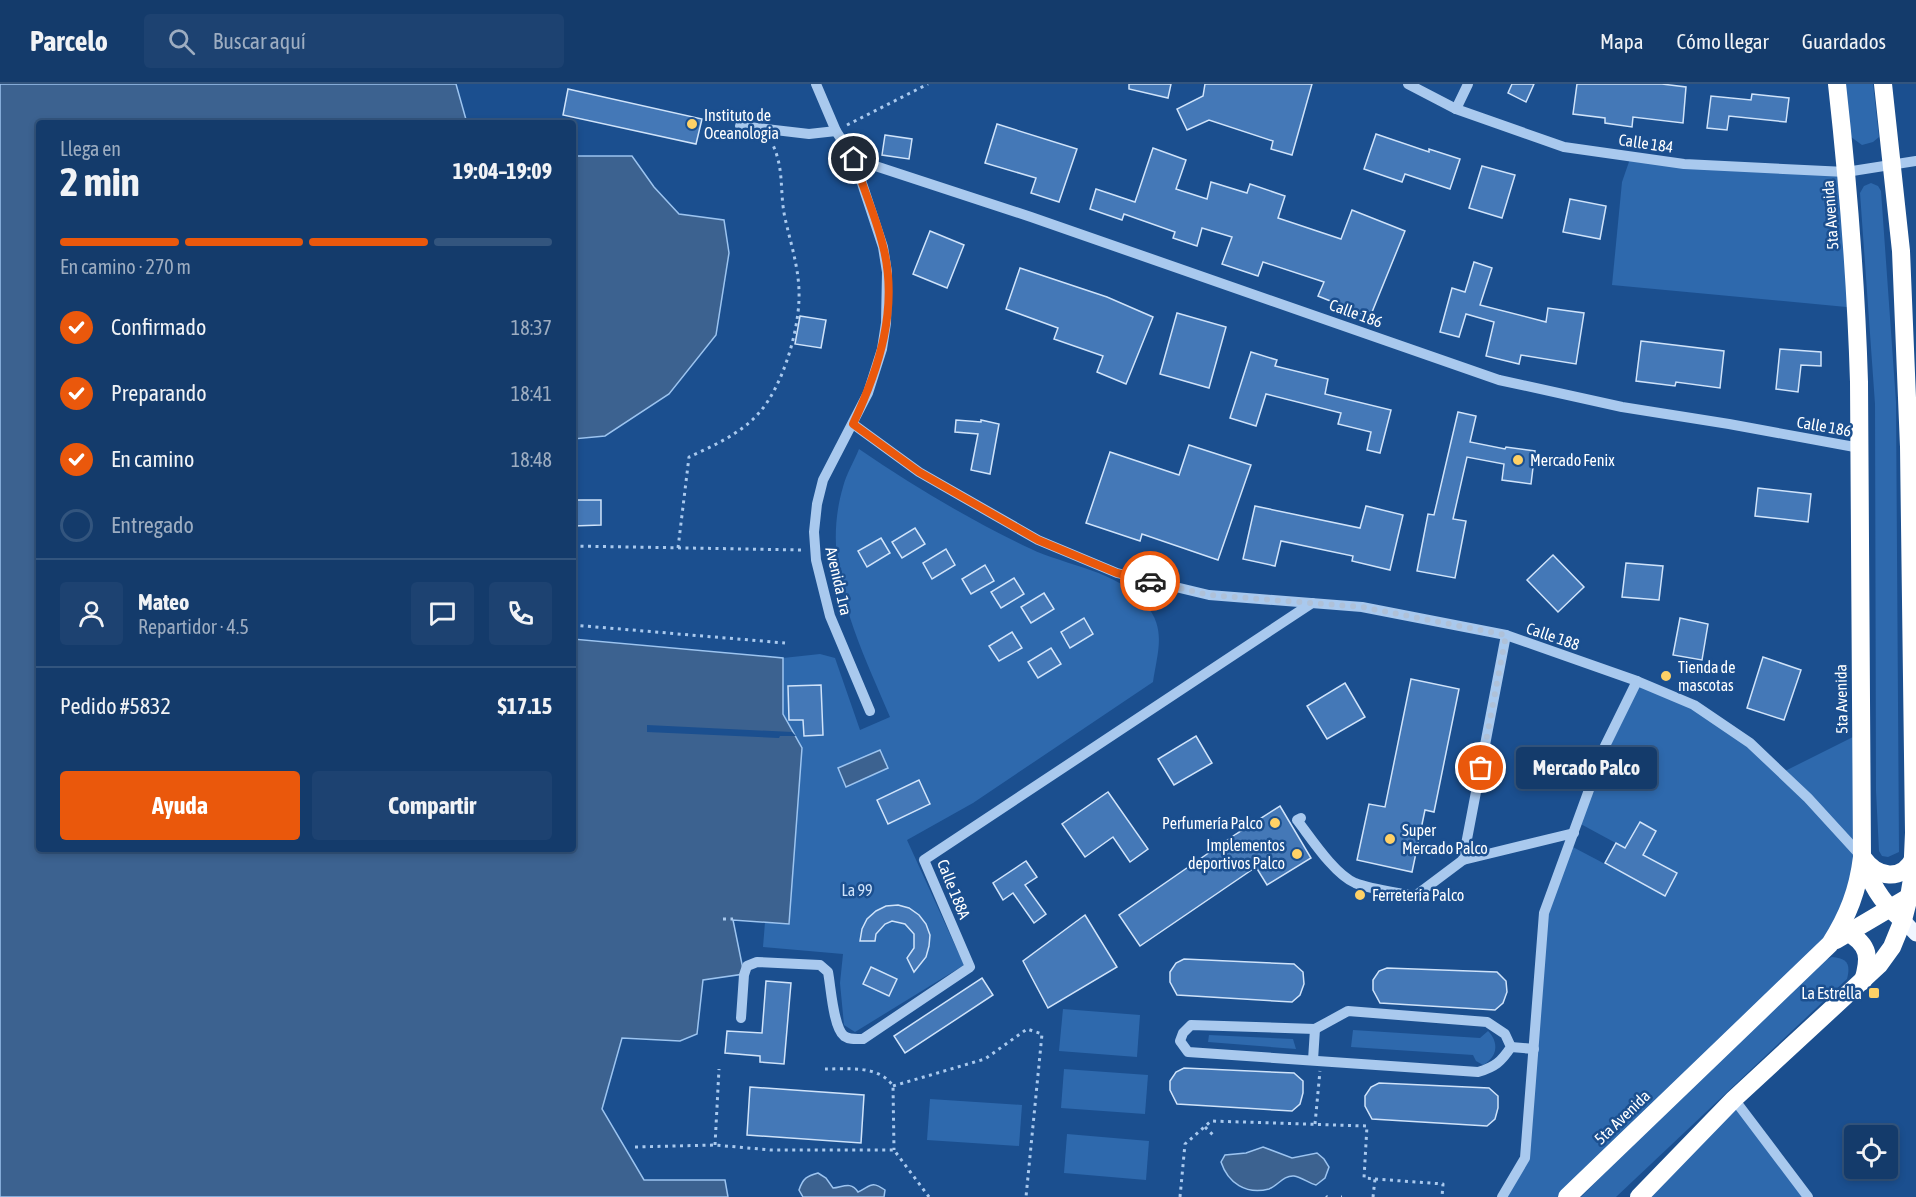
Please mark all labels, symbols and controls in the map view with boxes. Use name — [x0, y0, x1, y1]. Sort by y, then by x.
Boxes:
search box — [144, 14, 564, 68]
text: Parcelo — [30, 25, 108, 57]
icon: search — [165, 25, 198, 58]
text: Buscar aquí — [213, 28, 306, 54]
text: Mapa — [1600, 29, 1644, 53]
text: Cómo llegar — [1677, 29, 1769, 53]
text: Guardados — [1802, 29, 1886, 53]
place label: Instituto de Oceanologia — [704, 106, 779, 143]
marker: Instituto de Oceanologia — [685, 117, 699, 131]
street label: Calle 184 — [1618, 130, 1674, 156]
pin — [828, 133, 879, 184]
text: Llega en — [60, 137, 121, 160]
icon: home — [837, 142, 870, 175]
text: 19:04–19:09 — [453, 158, 552, 184]
text: 2 min — [60, 160, 140, 204]
street label: 5ta Avenida — [1819, 180, 1841, 250]
text: En camino · 270 m — [60, 255, 191, 278]
street label: Calle 186 — [1327, 295, 1385, 331]
icon: check — [60, 311, 93, 344]
text: Confirmado — [111, 314, 206, 340]
text: 18:37 — [511, 316, 552, 339]
icon: check — [60, 377, 93, 410]
text: Preparando — [111, 380, 207, 406]
text: 18:41 — [511, 382, 552, 405]
street label: Calle 186 — [1795, 412, 1853, 440]
icon: check — [60, 443, 93, 476]
text: En camino — [111, 446, 194, 472]
text: 18:48 — [511, 448, 552, 471]
place label: Mercado Fenix — [1530, 451, 1615, 469]
marker: Mercado Fenix — [1511, 453, 1525, 467]
text: Entregado — [111, 512, 194, 538]
street label: Avenida 1ra — [822, 545, 856, 617]
courier — [1120, 551, 1180, 611]
icon: car — [1134, 565, 1167, 598]
button: person — [60, 582, 123, 645]
button: chat — [411, 582, 474, 645]
button: phone — [489, 582, 552, 645]
text: Mateo — [138, 589, 189, 615]
text: Repartidor · 4.5 — [138, 615, 249, 638]
street label: Calle 188 — [1524, 619, 1582, 653]
place label: Tienda de mascotas — [1678, 658, 1735, 694]
street label: 5ta Avenida — [1831, 664, 1851, 734]
marker: Tienda de mascotas — [1659, 669, 1673, 683]
text: Pedido #5832 — [60, 693, 171, 719]
text: $17.15 — [497, 693, 552, 719]
pin — [1455, 742, 1506, 793]
callout: Mercado Palco — [1517, 747, 1658, 789]
icon: bag — [1464, 751, 1497, 784]
text: Mercado Palco — [1533, 756, 1640, 779]
button: Ayuda — [60, 771, 300, 840]
button: Compartir — [312, 771, 552, 840]
place label: Perfumería Palco — [1162, 814, 1263, 832]
marker: Perfumería Palco — [1268, 816, 1282, 830]
place label: Super Mercado Palco — [1402, 821, 1488, 857]
marker: Super Mercado Palco — [1383, 832, 1397, 846]
place label: Implementos deportivos Palco — [1188, 836, 1285, 873]
marker: Implementos deportivos Palco — [1290, 847, 1304, 861]
street label: Calle 188A — [934, 857, 974, 922]
park label: La 99 — [842, 881, 872, 899]
place label: Ferretería Palco — [1372, 886, 1464, 904]
marker: Ferretería Palco — [1353, 888, 1367, 902]
place label: La Estrella — [1801, 984, 1862, 1002]
marker: La Estrella — [1867, 986, 1881, 1000]
street label: 5ta Avenida — [1591, 1086, 1653, 1148]
map controls — [1844, 1125, 1898, 1179]
button: locate — [1844, 1125, 1898, 1179]

